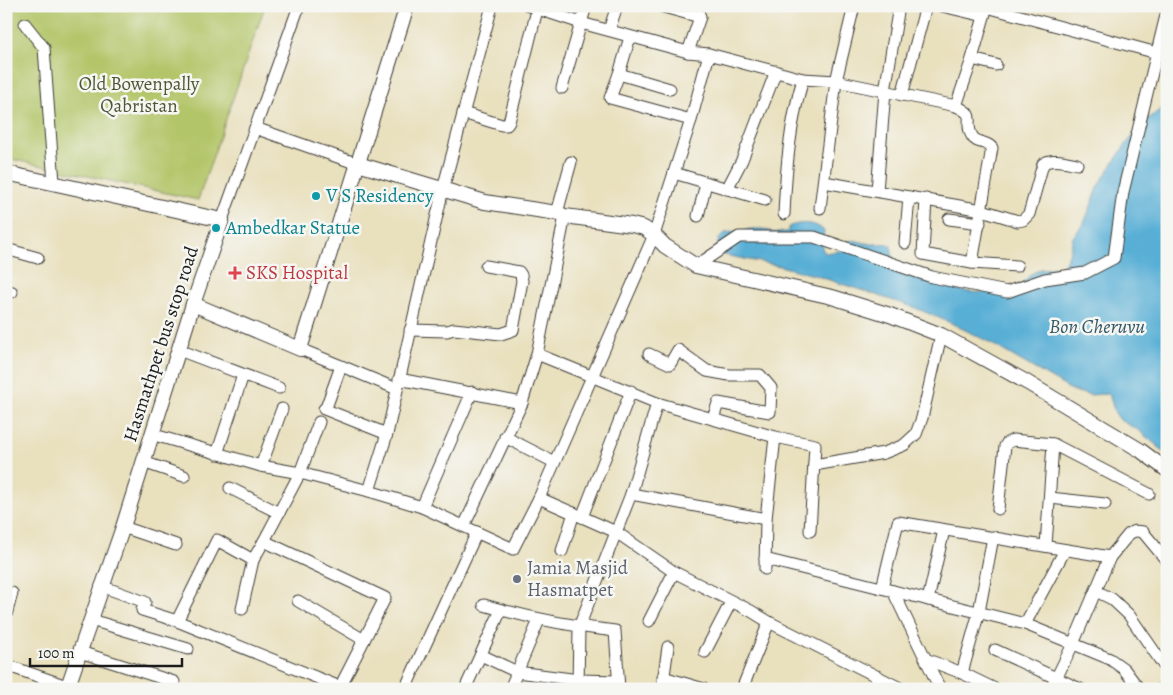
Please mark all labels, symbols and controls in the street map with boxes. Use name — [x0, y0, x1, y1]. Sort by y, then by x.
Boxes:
park label: Old Bowenpally Qabristan — [79, 71, 200, 119]
place label: V S Residency — [325, 183, 434, 209]
marker: V S Residency — [310, 190, 322, 202]
place label: Ambedkar Statue — [225, 215, 360, 241]
marker: Ambedkar Statue — [210, 222, 222, 234]
street label: Hasmathpet bus stop road — [117, 242, 205, 445]
place label: SKS Hospital — [246, 260, 348, 286]
marker: SKS Hospital — [228, 266, 242, 280]
water label: Bon Cheruvu — [1049, 313, 1145, 340]
place label: Jamia Masjid Hasmatpet — [527, 555, 629, 603]
marker: Jamia Masjid Hasmatpet — [511, 573, 523, 585]
scale bar — [30, 635, 182, 667]
text: 100 m — [38, 643, 75, 663]

